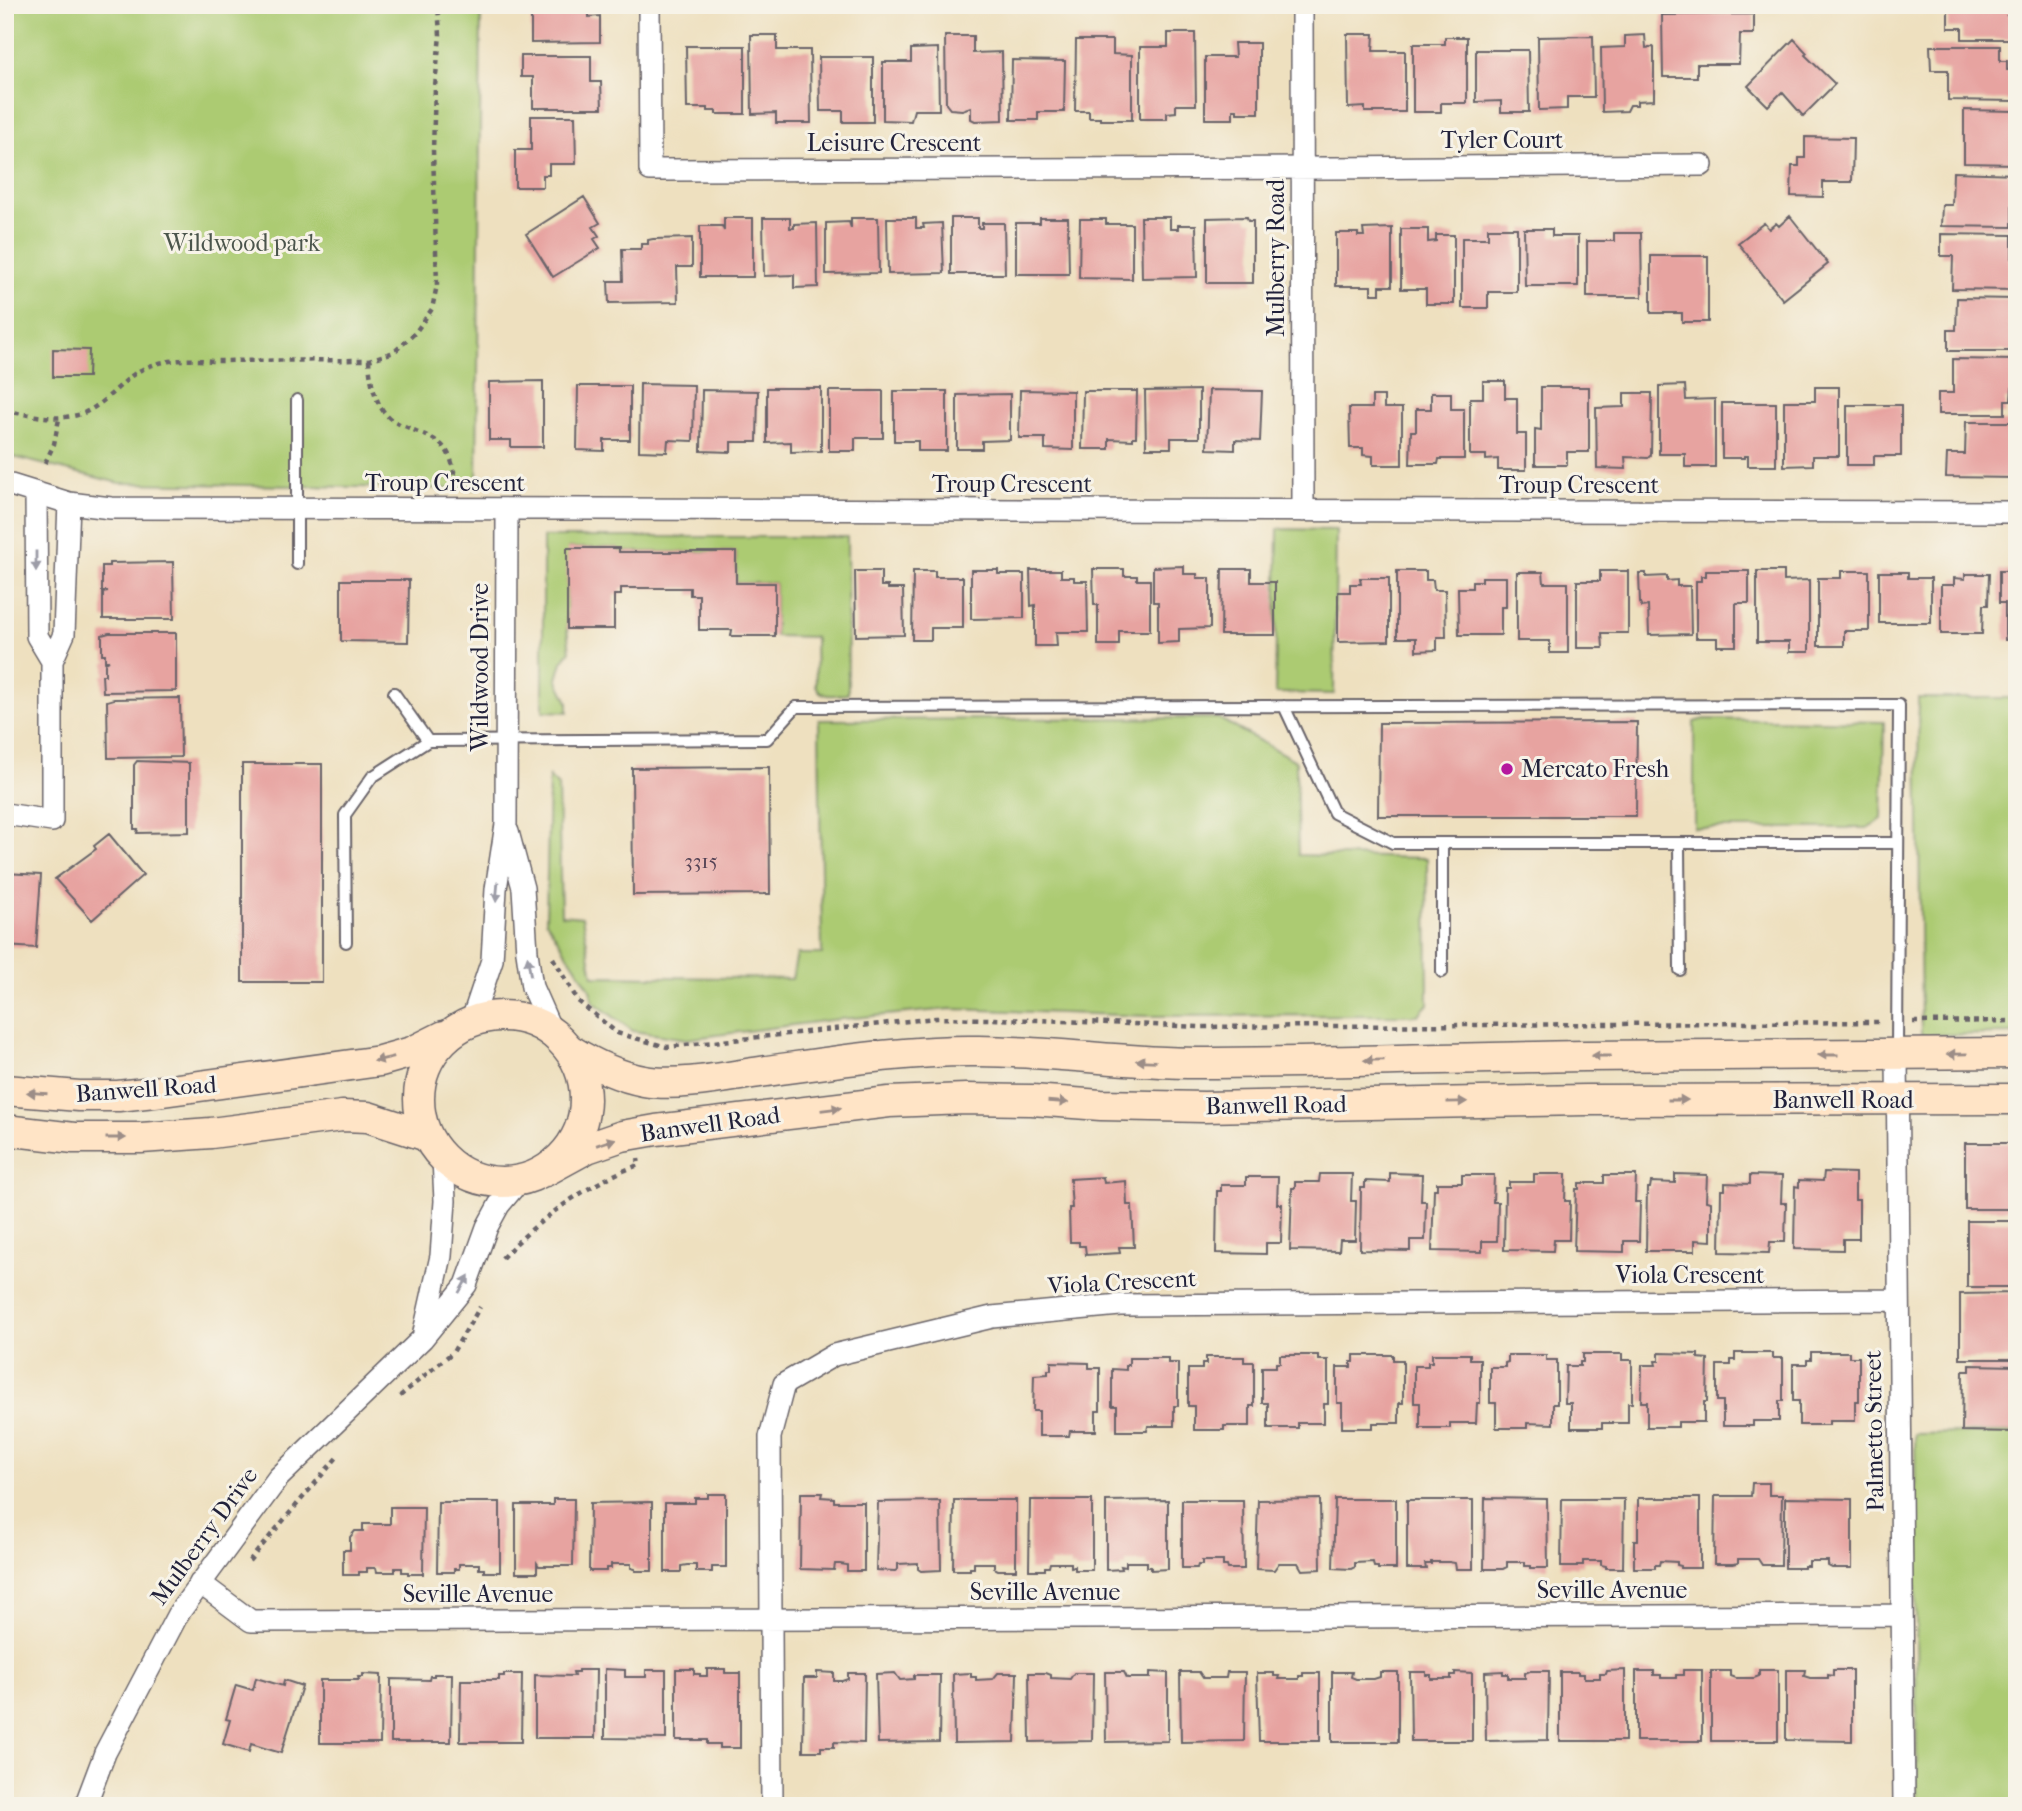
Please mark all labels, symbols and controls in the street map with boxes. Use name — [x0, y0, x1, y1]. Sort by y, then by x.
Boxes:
street label: Tyler Court — [1441, 126, 1564, 154]
street label: Leisure Crescent — [807, 129, 982, 157]
street label: Mulberry Road — [1262, 178, 1290, 337]
park label: Wildwood park — [163, 229, 321, 257]
street label: Troup Crescent — [365, 469, 525, 497]
street label: Troup Crescent — [932, 470, 1092, 498]
street label: Troup Crescent — [1499, 471, 1659, 499]
one-way arrow — [30, 550, 42, 572]
street label: Wildwood Drive — [466, 583, 494, 752]
place label: Mercato Fresh — [1521, 755, 1670, 783]
marker: Mercato Fresh — [1499, 761, 1515, 777]
house number: 3315 — [684, 849, 718, 873]
one-way arrow — [491, 881, 502, 903]
one-way arrow — [523, 955, 534, 977]
one-way arrow — [1945, 1048, 1967, 1060]
one-way arrow — [1817, 1049, 1839, 1061]
one-way arrow — [1590, 1050, 1612, 1062]
one-way arrow — [373, 1054, 395, 1065]
one-way arrow — [1362, 1054, 1384, 1065]
one-way arrow — [1135, 1055, 1157, 1066]
street label: Banwell Road — [75, 1070, 218, 1108]
street label: Banwell Road — [1772, 1086, 1915, 1114]
one-way arrow — [26, 1087, 48, 1098]
street label: Banwell Road — [1205, 1090, 1348, 1120]
one-way arrow — [1668, 1094, 1690, 1106]
one-way arrow — [1446, 1096, 1468, 1108]
one-way arrow — [1047, 1097, 1069, 1108]
street label: Banwell Road — [638, 1100, 783, 1148]
one-way arrow — [820, 1103, 842, 1114]
one-way arrow — [105, 1132, 127, 1144]
one-way arrow — [596, 1136, 617, 1147]
street label: Viola Crescent — [1615, 1261, 1765, 1289]
street label: Viola Crescent — [1046, 1264, 1198, 1300]
one-way arrow — [458, 1274, 470, 1293]
street label: Palmetto Street — [1859, 1350, 1889, 1512]
street label: Mulberry Drive — [145, 1462, 263, 1610]
street label: Seville Avenue — [1537, 1576, 1687, 1604]
street label: Seville Avenue — [970, 1578, 1120, 1606]
street label: Seville Avenue — [403, 1580, 553, 1608]

